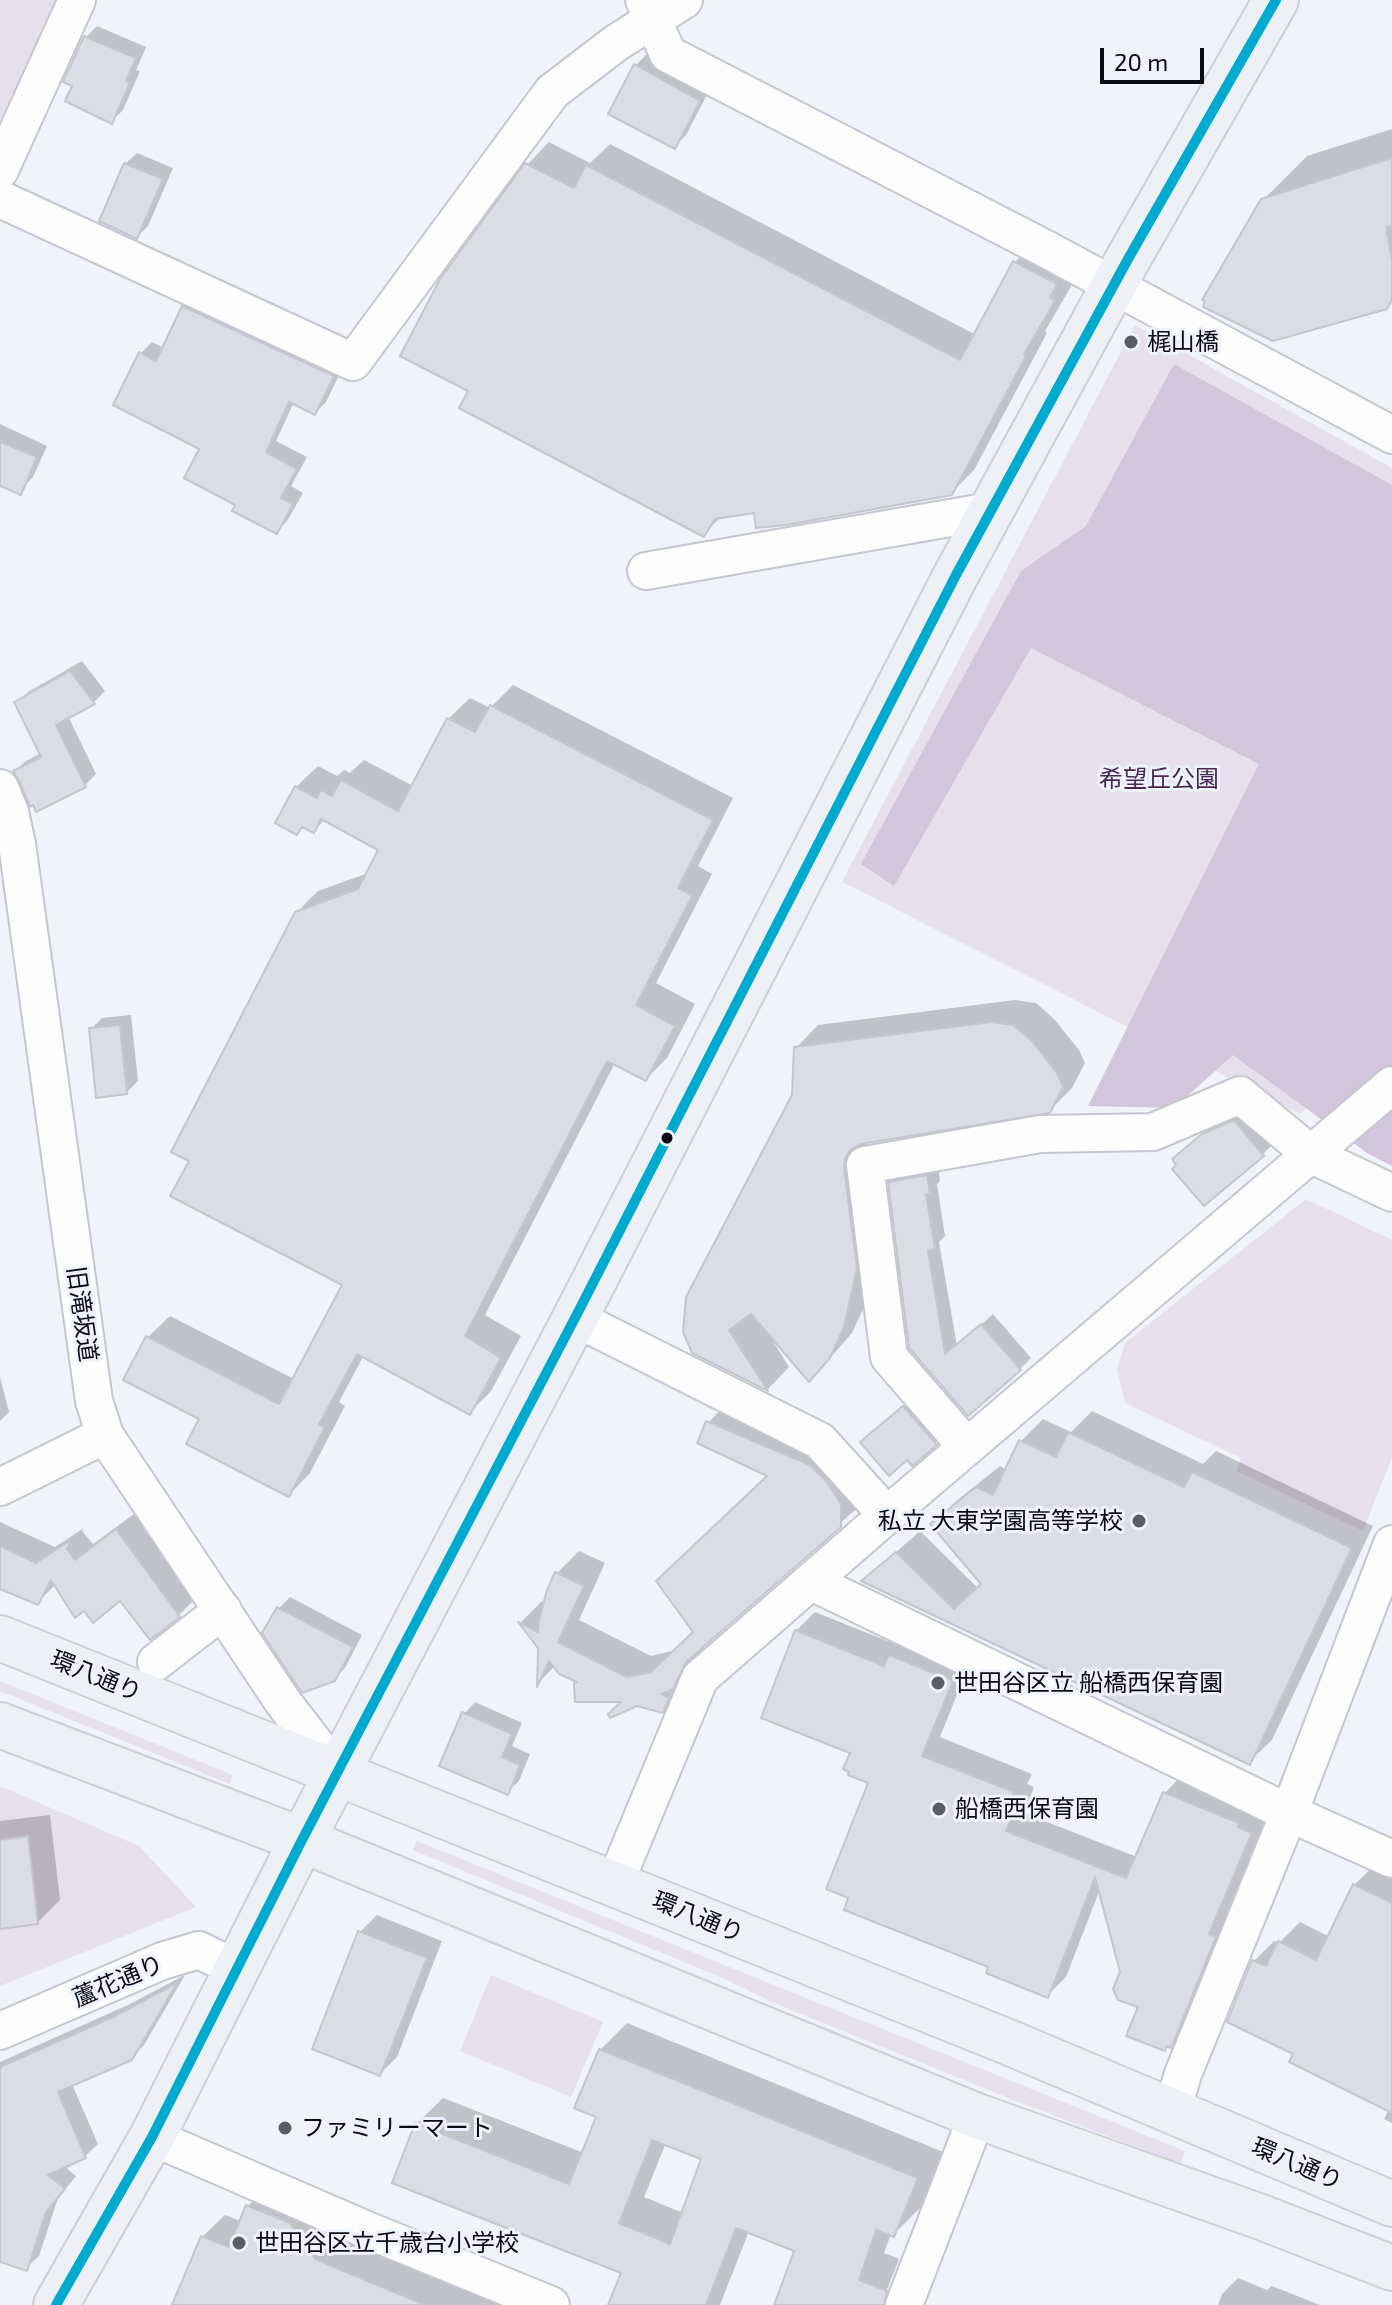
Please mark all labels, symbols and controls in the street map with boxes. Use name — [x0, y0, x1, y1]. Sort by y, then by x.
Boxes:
scale bar — [1104, 32, 1208, 82]
text: 20 m — [1114, 47, 1168, 76]
place label: 梶山橋 — [1147, 328, 1219, 356]
marker: 梶山橋 — [1122, 333, 1140, 351]
park label: 希望丘公園 — [1099, 765, 1219, 793]
unlabelled marker — [659, 1130, 675, 1146]
street label: 旧滝坂道 — [61, 1264, 103, 1364]
place label: 私立 大東学園高等学校 — [878, 1507, 1123, 1535]
marker: 私立 大東学園高等学校 — [1130, 1512, 1148, 1530]
street label: 環八通り — [46, 1645, 146, 1707]
place label: 世田谷区立 船橋西保育園 — [954, 1669, 1223, 1697]
marker: 世田谷区立 船橋西保育園 — [929, 1674, 947, 1692]
place label: 船橋西保育園 — [955, 1795, 1099, 1823]
marker: 船橋西保育園 — [930, 1800, 948, 1818]
street label: 環八通り — [648, 1886, 748, 1948]
street label: 蘆花通り — [68, 1949, 168, 2013]
place label: ファミリーマート — [301, 2114, 493, 2142]
marker: ファミリーマート — [276, 2119, 294, 2137]
street label: 環八通り — [1247, 2132, 1347, 2196]
place label: 世田谷区立千歳台小学校 — [255, 2229, 519, 2257]
marker: 世田谷区立千歳台小学校 — [230, 2234, 248, 2252]

